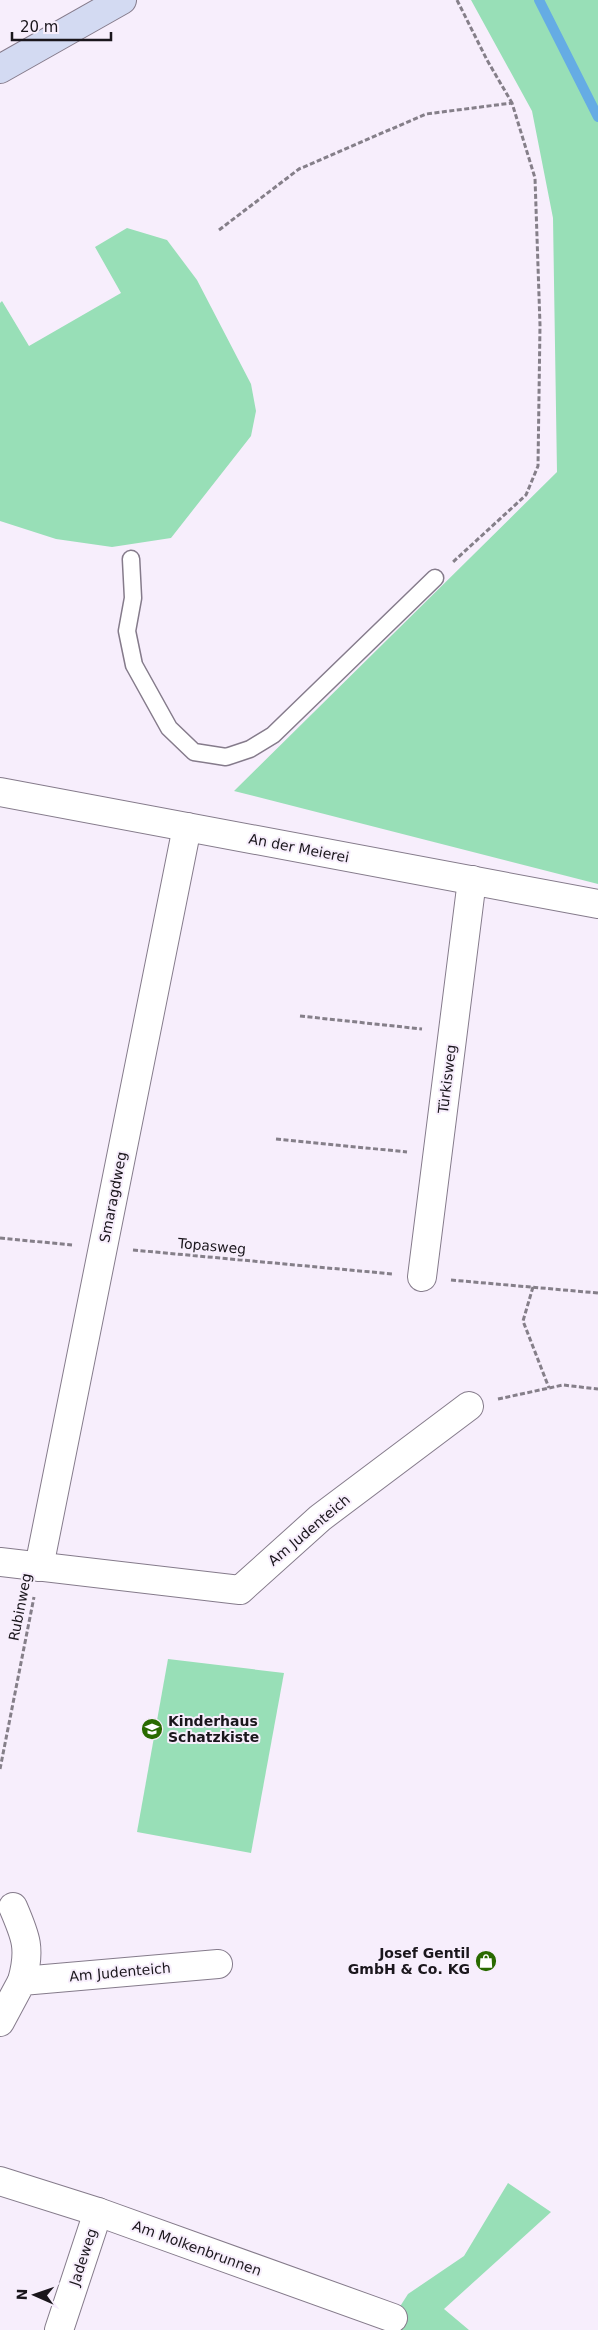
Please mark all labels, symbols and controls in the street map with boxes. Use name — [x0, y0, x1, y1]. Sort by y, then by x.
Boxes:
scale bar — [12, 10, 111, 42]
text: 20 m — [20, 18, 58, 36]
street label: An der Meierei — [248, 830, 350, 866]
street label: Türkisweg — [435, 1044, 459, 1115]
street label: Smaragdweg — [96, 1150, 130, 1244]
street label: Topasweg — [176, 1235, 247, 1257]
street label: Am Judenteich — [265, 1491, 353, 1569]
street label: Rubinweg — [6, 1572, 34, 1642]
place label: Kinderhaus Schatzkiste — [168, 1713, 259, 1745]
school or university icon: Kinderhaus Schatzkiste — [140, 1717, 164, 1741]
place label: Josef Gentil GmbH & Co. KG — [348, 1945, 470, 1977]
shop icon: Josef Gentil GmbH & Co. KG — [474, 1949, 498, 1973]
street label: Am Judenteich — [69, 1960, 171, 1984]
street label: Am Molkenbrunnen — [130, 2217, 264, 2279]
street label: Jadeweg — [66, 2226, 100, 2289]
north arrow — [10, 2270, 60, 2320]
text: N — [14, 2288, 30, 2301]

